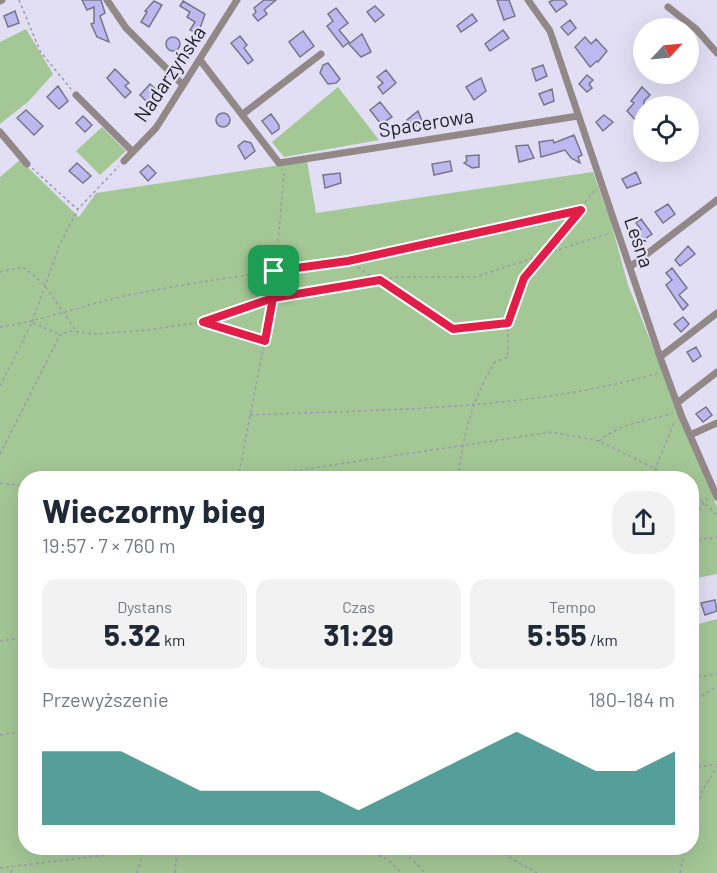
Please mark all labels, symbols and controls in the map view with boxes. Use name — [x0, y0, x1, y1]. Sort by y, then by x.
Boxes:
north arrow — [633, 18, 699, 84]
map controls — [633, 18, 699, 162]
street label: Nadarzyńska — [128, 21, 210, 126]
button: locate — [633, 96, 699, 162]
street label: Spacerowa — [377, 103, 475, 141]
street label: Leśna — [620, 213, 660, 270]
pin — [248, 245, 299, 296]
icon: arrive — [257, 254, 290, 287]
text: Wieczorny bieg — [42, 490, 266, 530]
button: share — [612, 491, 675, 554]
text: 19:57 · 7 × 760 m — [42, 533, 176, 557]
text: Dystans — [117, 597, 172, 616]
text: Czas — [342, 597, 375, 616]
text: Tempo — [549, 597, 596, 616]
text: 5.32 — [104, 616, 161, 652]
text: 31:29 — [323, 616, 394, 652]
text: 5:55 — [527, 616, 587, 652]
text: km — [161, 630, 185, 649]
text: /km — [587, 630, 618, 649]
text: Przewyższenie — [42, 687, 169, 711]
text: 180–184 m — [588, 687, 675, 711]

